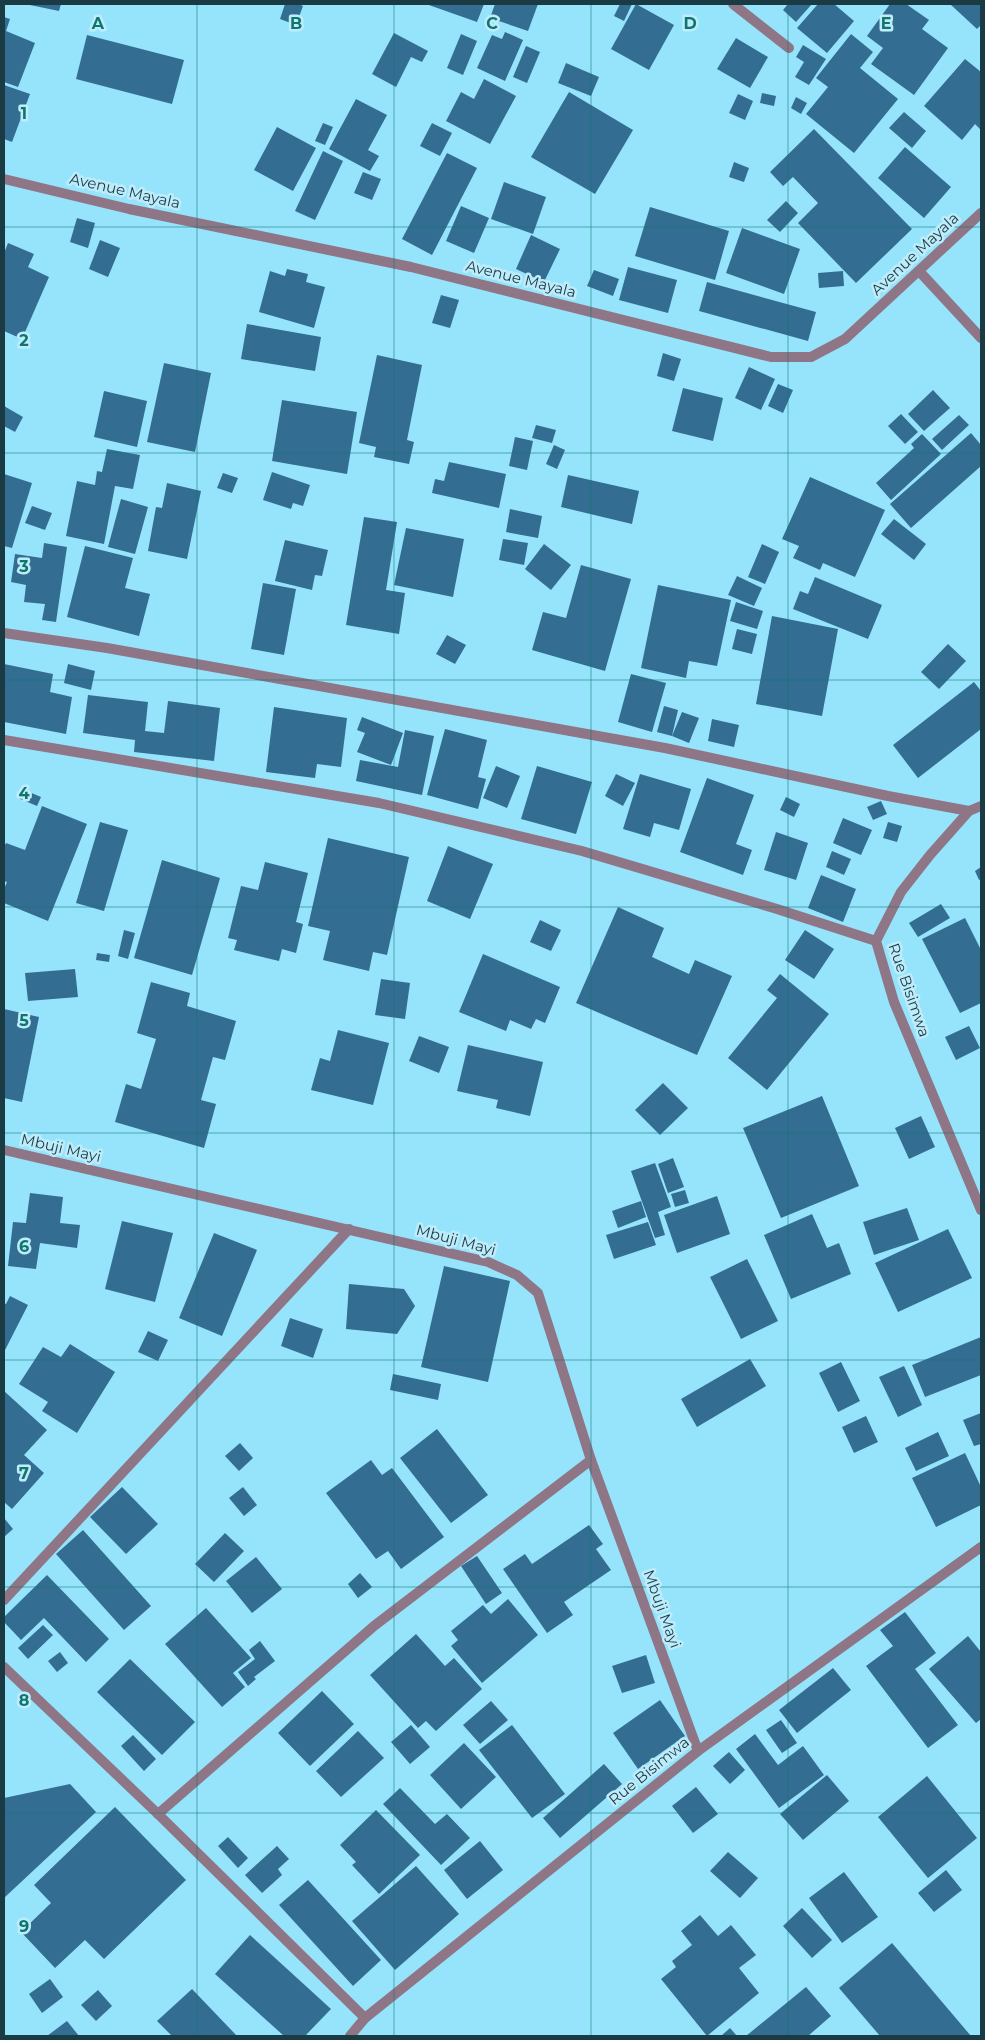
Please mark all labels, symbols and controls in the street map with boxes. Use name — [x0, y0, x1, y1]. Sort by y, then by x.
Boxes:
text: A — [91, 14, 105, 33]
text: B — [290, 14, 302, 33]
text: C — [486, 14, 498, 33]
text: D — [683, 14, 697, 33]
text: E — [881, 14, 891, 33]
text: 1 — [21, 104, 27, 123]
street label: Avenue Mayala — [68, 169, 182, 212]
street label: Avenue Mayala — [867, 208, 962, 299]
street label: Avenue Mayala — [464, 256, 578, 301]
text: 2 — [19, 331, 29, 350]
text: 3 — [18, 557, 29, 576]
text: 4 — [18, 784, 30, 803]
street label: Rue Bisimwa — [885, 940, 934, 1039]
text: 5 — [19, 1011, 29, 1030]
street label: Mbuji Mayi — [19, 1129, 103, 1166]
street label: Mbuji Mayi — [414, 1220, 498, 1259]
text: 6 — [19, 1237, 29, 1256]
text: 7 — [19, 1464, 29, 1483]
street label: Mbuji Mayi — [640, 1567, 685, 1650]
text: 8 — [19, 1691, 29, 1710]
street label: Rue Bisimwa — [605, 1732, 693, 1809]
text: 9 — [19, 1917, 29, 1936]

